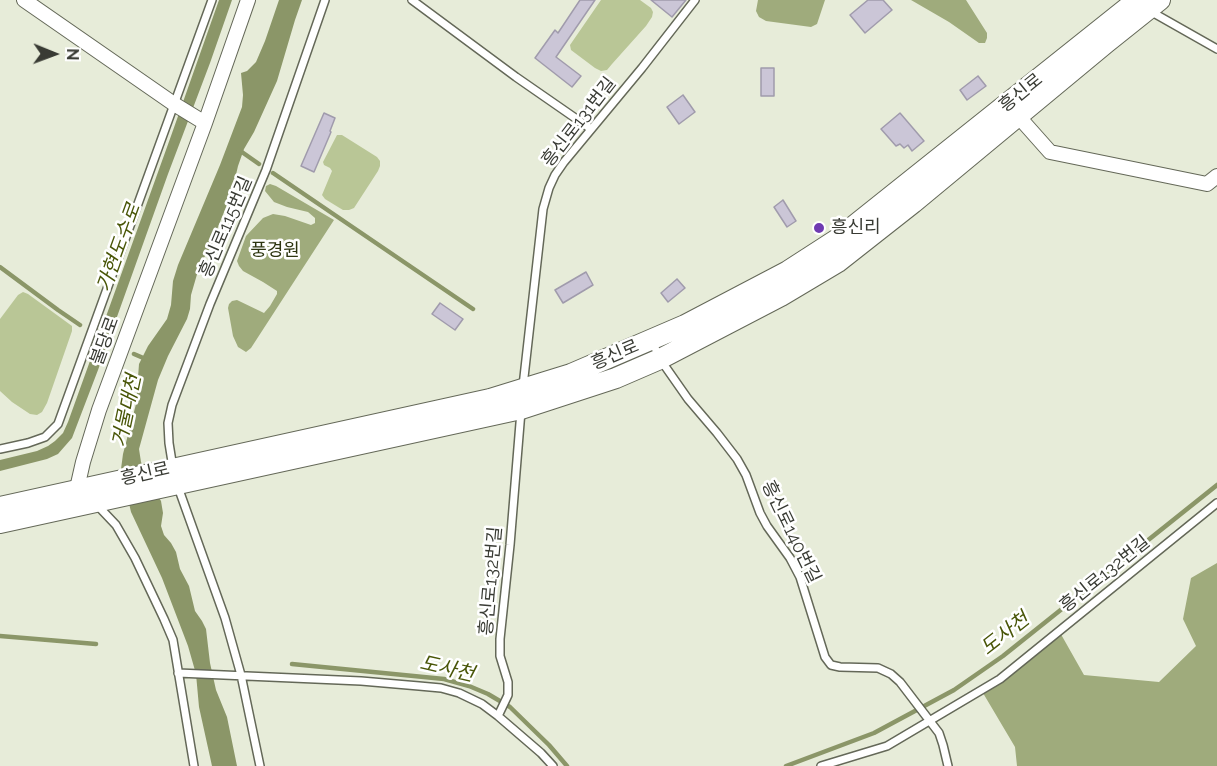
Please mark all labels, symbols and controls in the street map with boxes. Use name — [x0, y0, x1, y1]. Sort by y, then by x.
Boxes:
north arrow — [24, 24, 84, 84]
text: N — [63, 48, 82, 61]
street label: 흥신로 — [995, 69, 1047, 117]
street label: 흥신로131번길 — [537, 73, 621, 171]
street label: 흥신로115번길 — [195, 173, 257, 281]
water label: 가현도수로 — [92, 201, 146, 295]
place label: 흥신리 — [831, 217, 881, 239]
marker: 흥신리 — [812, 221, 826, 235]
park label: 풍경원 — [250, 240, 300, 262]
street label: 불당로 — [86, 314, 124, 368]
street label: 흥신로 — [588, 335, 642, 375]
water label: 거물대천 — [108, 373, 146, 449]
street label: 흥신로 — [118, 458, 172, 490]
street label: 흥신로140번길 — [757, 477, 825, 587]
street label: 흥신로132번길 — [475, 526, 507, 636]
street label: 흥신로132번길 — [1056, 531, 1154, 617]
water label: 도사천 — [976, 608, 1034, 660]
water label: 도사천 — [417, 651, 477, 687]

